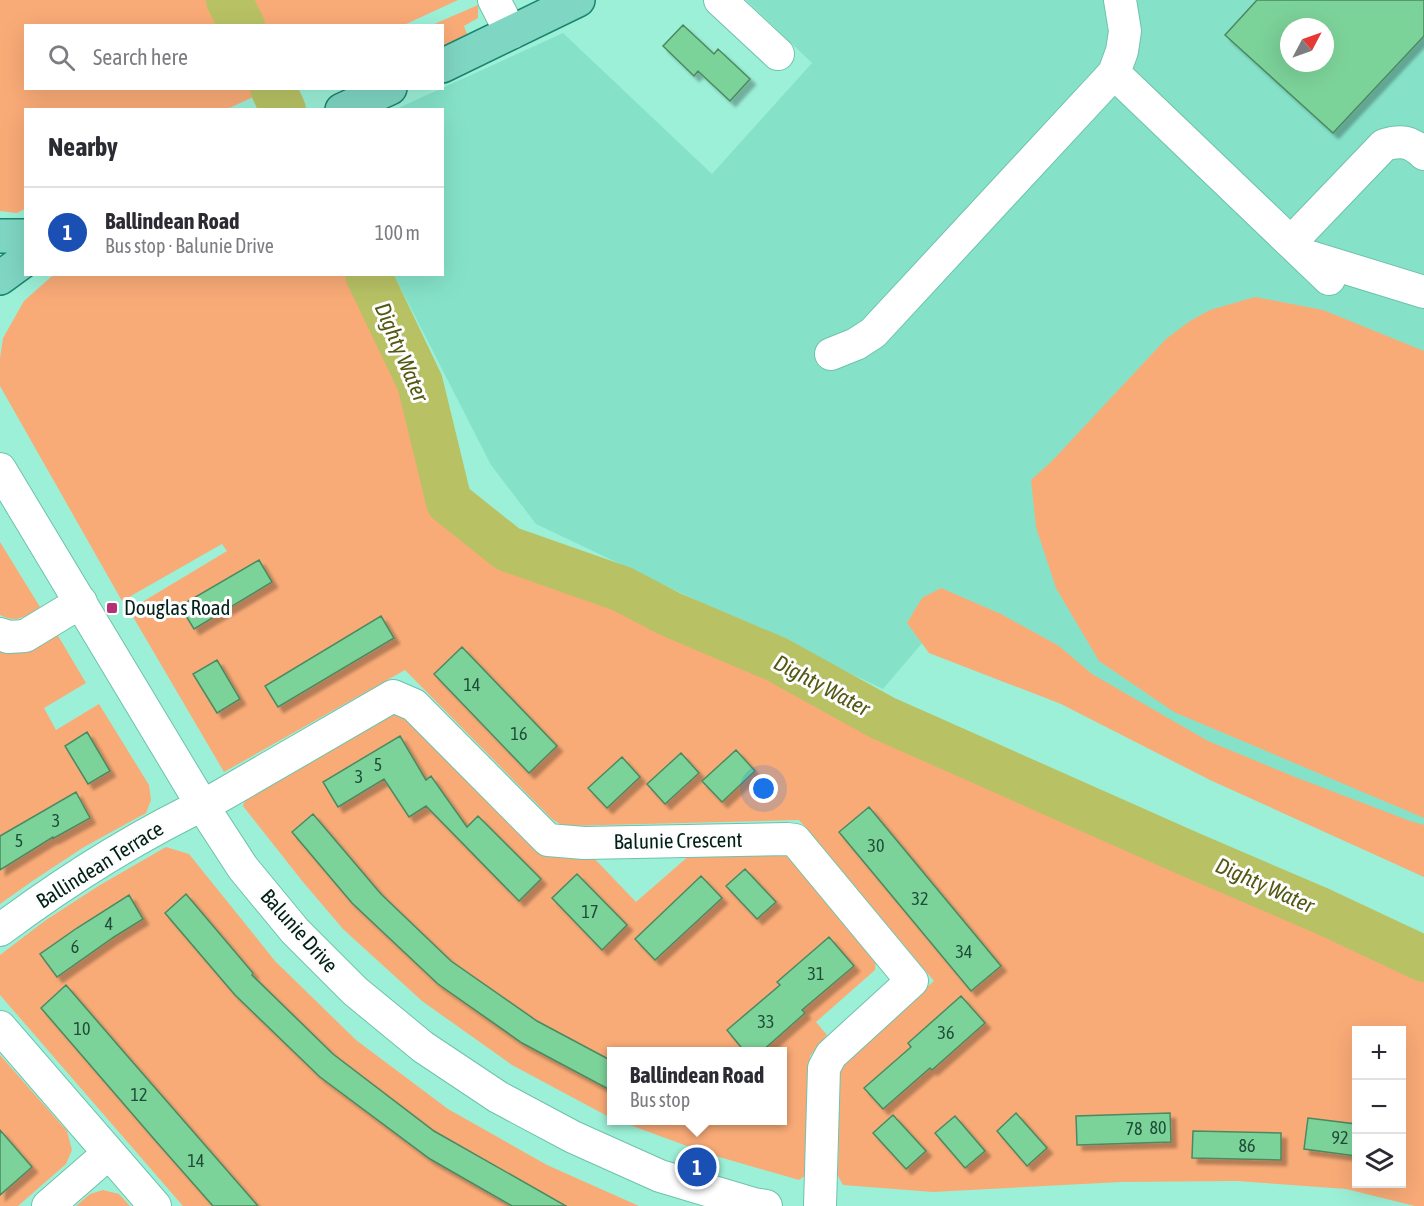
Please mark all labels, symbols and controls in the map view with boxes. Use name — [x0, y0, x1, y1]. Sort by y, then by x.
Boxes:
north arrow — [1280, 18, 1334, 72]
search box — [24, 24, 444, 90]
icon: search — [45, 41, 78, 74]
text: Search here — [93, 44, 188, 70]
text: Nearby — [48, 132, 118, 162]
text: Ballindean Road — [105, 208, 239, 234]
text: 1 — [63, 221, 72, 244]
text: 100 m — [375, 221, 420, 244]
text: Bus stop · Balunie Drive — [105, 234, 274, 257]
water label: Dighty Water — [370, 299, 435, 407]
place label: Douglas Road — [124, 595, 231, 619]
marker: Douglas Road — [105, 601, 119, 615]
water label: Dighty Water — [770, 649, 876, 722]
house number: 14 — [464, 674, 480, 695]
house number: 16 — [511, 723, 527, 744]
house number: 5 — [374, 754, 382, 775]
house number: 3 — [355, 766, 363, 787]
your location — [749, 774, 778, 803]
house number: 3 — [52, 810, 60, 831]
street label: Ballindean Terrace — [32, 816, 167, 913]
street label: Balunie Crescent — [613, 827, 743, 853]
house number: 5 — [15, 830, 23, 851]
house number: 30 — [868, 835, 884, 856]
water label: Dighty Water — [1212, 852, 1320, 919]
street label: Balunie Drive — [256, 884, 343, 977]
house number: 32 — [912, 888, 928, 909]
house number: 17 — [582, 901, 598, 922]
house number: 4 — [105, 913, 113, 934]
house number: 6 — [71, 936, 79, 957]
house number: 34 — [956, 941, 972, 962]
house number: 31 — [808, 963, 824, 984]
house number: 33 — [758, 1011, 774, 1032]
house number: 10 — [74, 1018, 90, 1039]
house number: 36 — [938, 1022, 954, 1043]
map controls — [1352, 1026, 1406, 1188]
button: + — [1352, 1026, 1406, 1080]
popup — [607, 1047, 787, 1125]
text: Ballindean Road — [630, 1062, 764, 1088]
button: − — [1352, 1080, 1406, 1134]
house number: 12 — [131, 1084, 147, 1105]
text: Bus stop — [630, 1088, 690, 1111]
house number: 80 — [1150, 1117, 1166, 1138]
house number: 78 — [1126, 1118, 1142, 1139]
house number: 92 — [1332, 1127, 1348, 1148]
button: layers — [1352, 1134, 1406, 1188]
house number: 86 — [1239, 1135, 1255, 1156]
pin: 1 — [678, 1144, 716, 1190]
house number: 14 — [188, 1150, 204, 1171]

